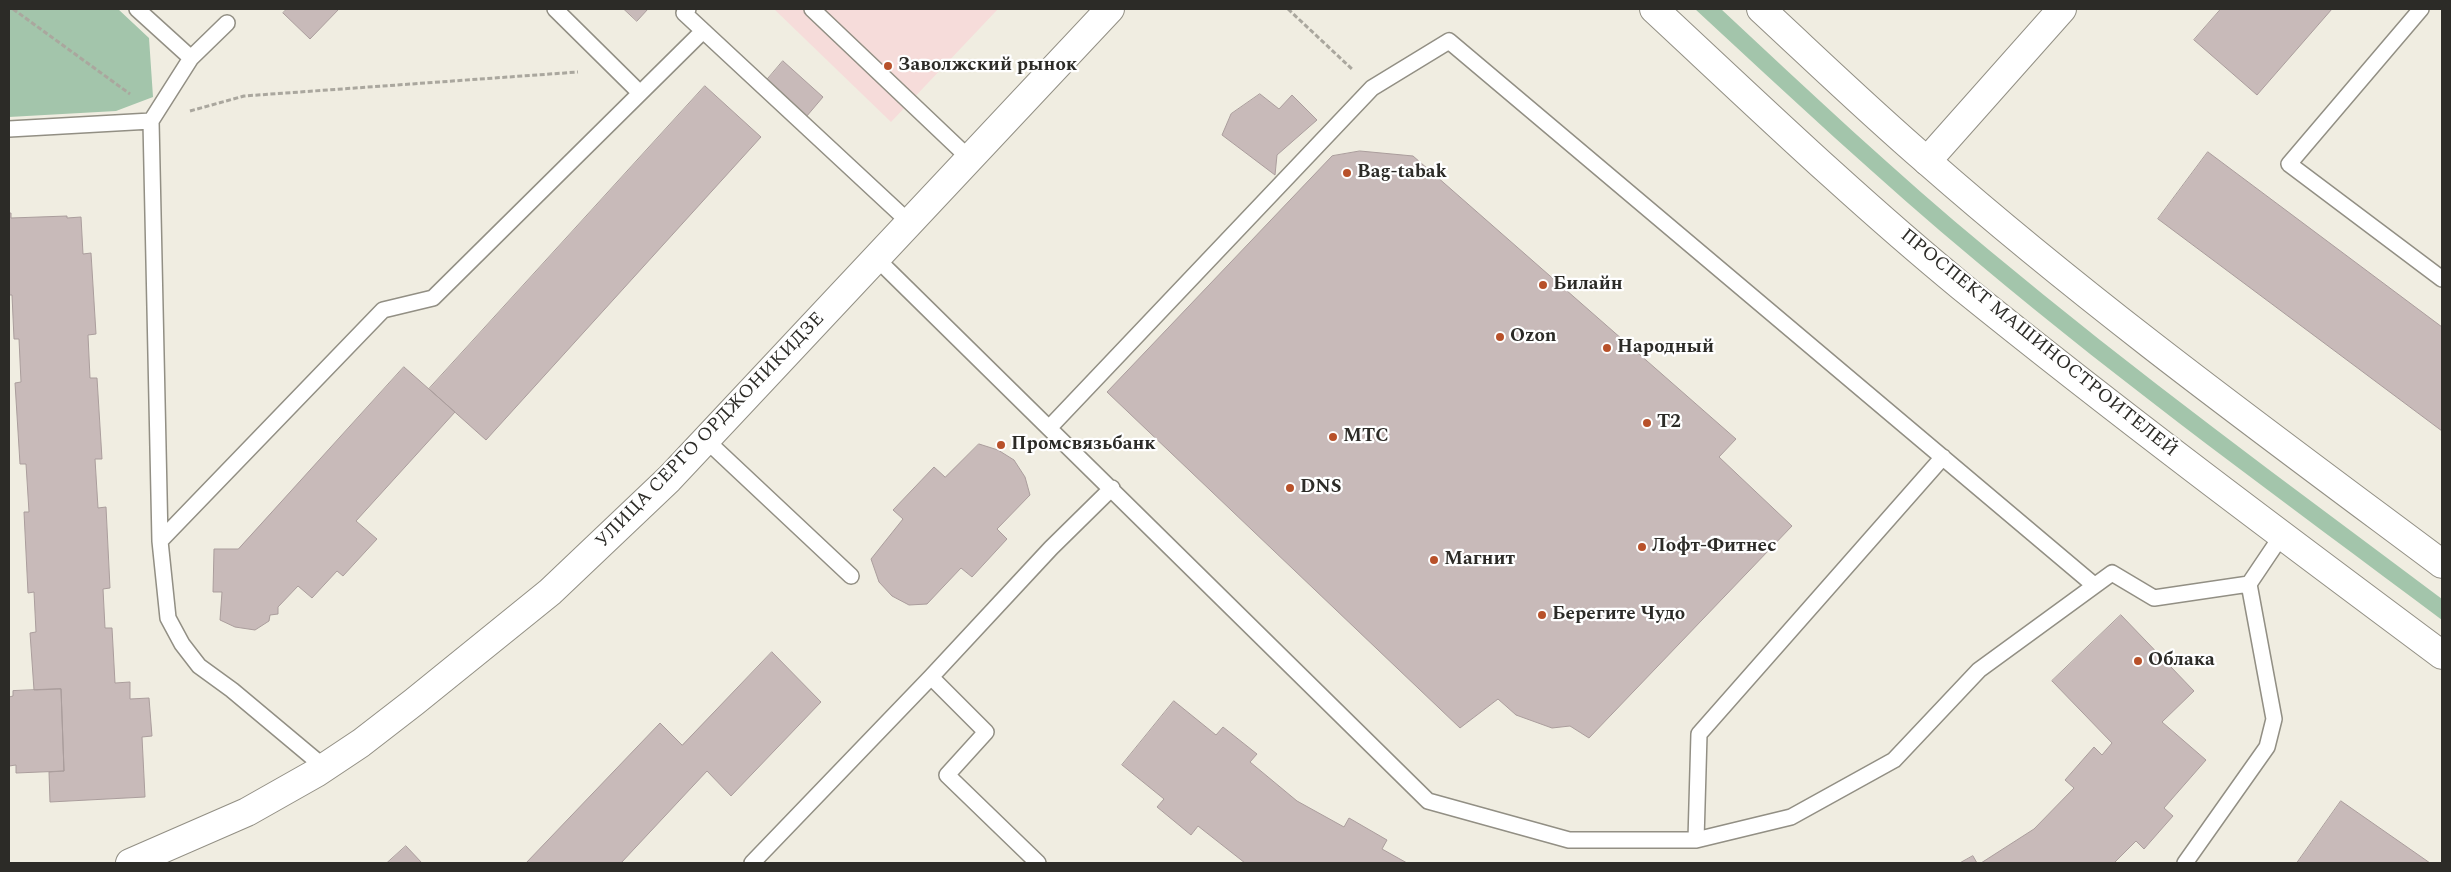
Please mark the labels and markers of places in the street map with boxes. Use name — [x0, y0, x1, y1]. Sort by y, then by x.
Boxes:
place label: Заволжский рынок — [898, 55, 1077, 77]
marker: Заволжский рынок — [882, 60, 894, 72]
place label: Bag-tabak — [1357, 162, 1447, 184]
marker: Bag-tabak — [1341, 167, 1353, 179]
place label: Билайн — [1553, 274, 1623, 296]
marker: Билайн — [1537, 279, 1549, 291]
place label: Ozon — [1510, 326, 1557, 348]
marker: Ozon — [1494, 331, 1506, 343]
place label: Народный — [1617, 337, 1714, 359]
marker: Народный — [1601, 342, 1613, 354]
place label: T2 — [1657, 412, 1681, 434]
marker: T2 — [1641, 417, 1653, 429]
place label: МТС — [1343, 426, 1389, 448]
marker: МТС — [1327, 431, 1339, 443]
place label: Промсвязьбанк — [1011, 434, 1156, 456]
marker: Промсвязьбанк — [995, 439, 1007, 451]
place label: DNS — [1300, 477, 1342, 499]
marker: DNS — [1284, 482, 1296, 494]
place label: Лофт-Фитнес — [1652, 536, 1776, 558]
marker: Лофт-Фитнес — [1636, 541, 1648, 553]
place label: Магнит — [1444, 549, 1515, 571]
marker: Магнит — [1428, 554, 1440, 566]
place label: Берегите Чудо — [1552, 604, 1685, 626]
marker: Берегите Чудо — [1536, 609, 1548, 621]
place label: Облака — [2148, 650, 2215, 672]
marker: Облака — [2132, 655, 2144, 667]

